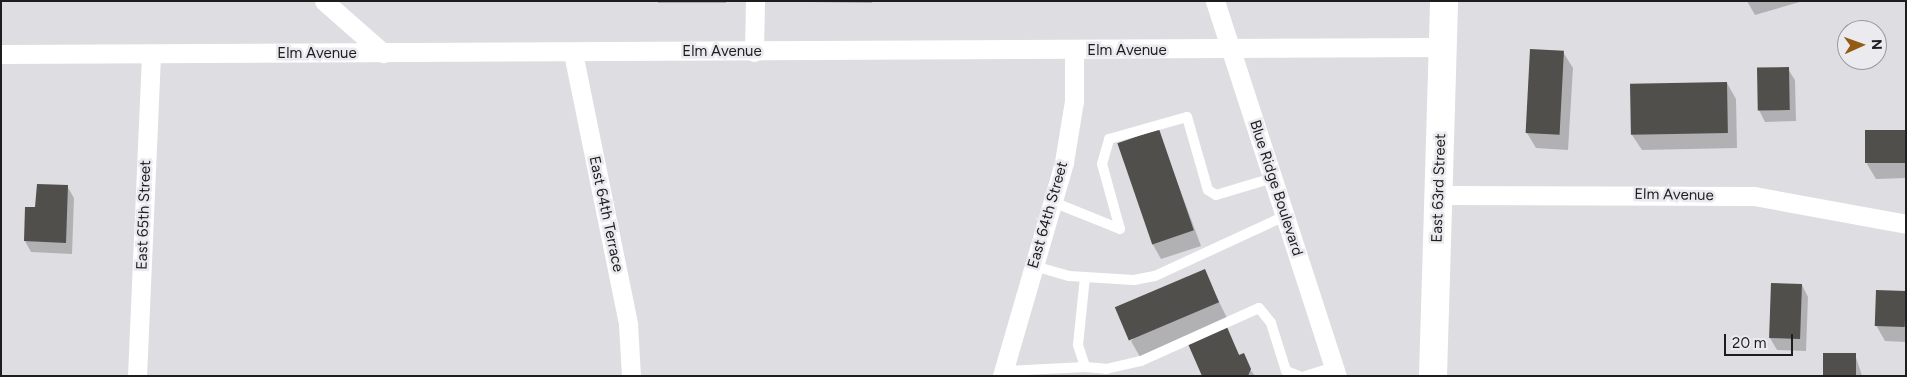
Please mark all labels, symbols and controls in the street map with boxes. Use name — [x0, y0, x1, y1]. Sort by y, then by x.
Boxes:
north arrow — [1837, 20, 1887, 70]
text: N — [1868, 39, 1885, 50]
street label: Elm Avenue — [1087, 42, 1167, 60]
street label: Elm Avenue — [682, 43, 762, 61]
street label: Elm Avenue — [277, 45, 357, 63]
street label: Blue Ridge Boulevard — [1246, 118, 1306, 258]
street label: East 63rd Street — [1428, 133, 1450, 243]
street label: East 64th Terrace — [585, 154, 627, 274]
street label: East 64th Street — [1024, 159, 1072, 271]
street label: East 65th Street — [133, 160, 155, 270]
street label: Elm Avenue — [1634, 185, 1714, 205]
scale bar — [1727, 324, 1796, 356]
text: 20 m — [1732, 334, 1766, 352]

